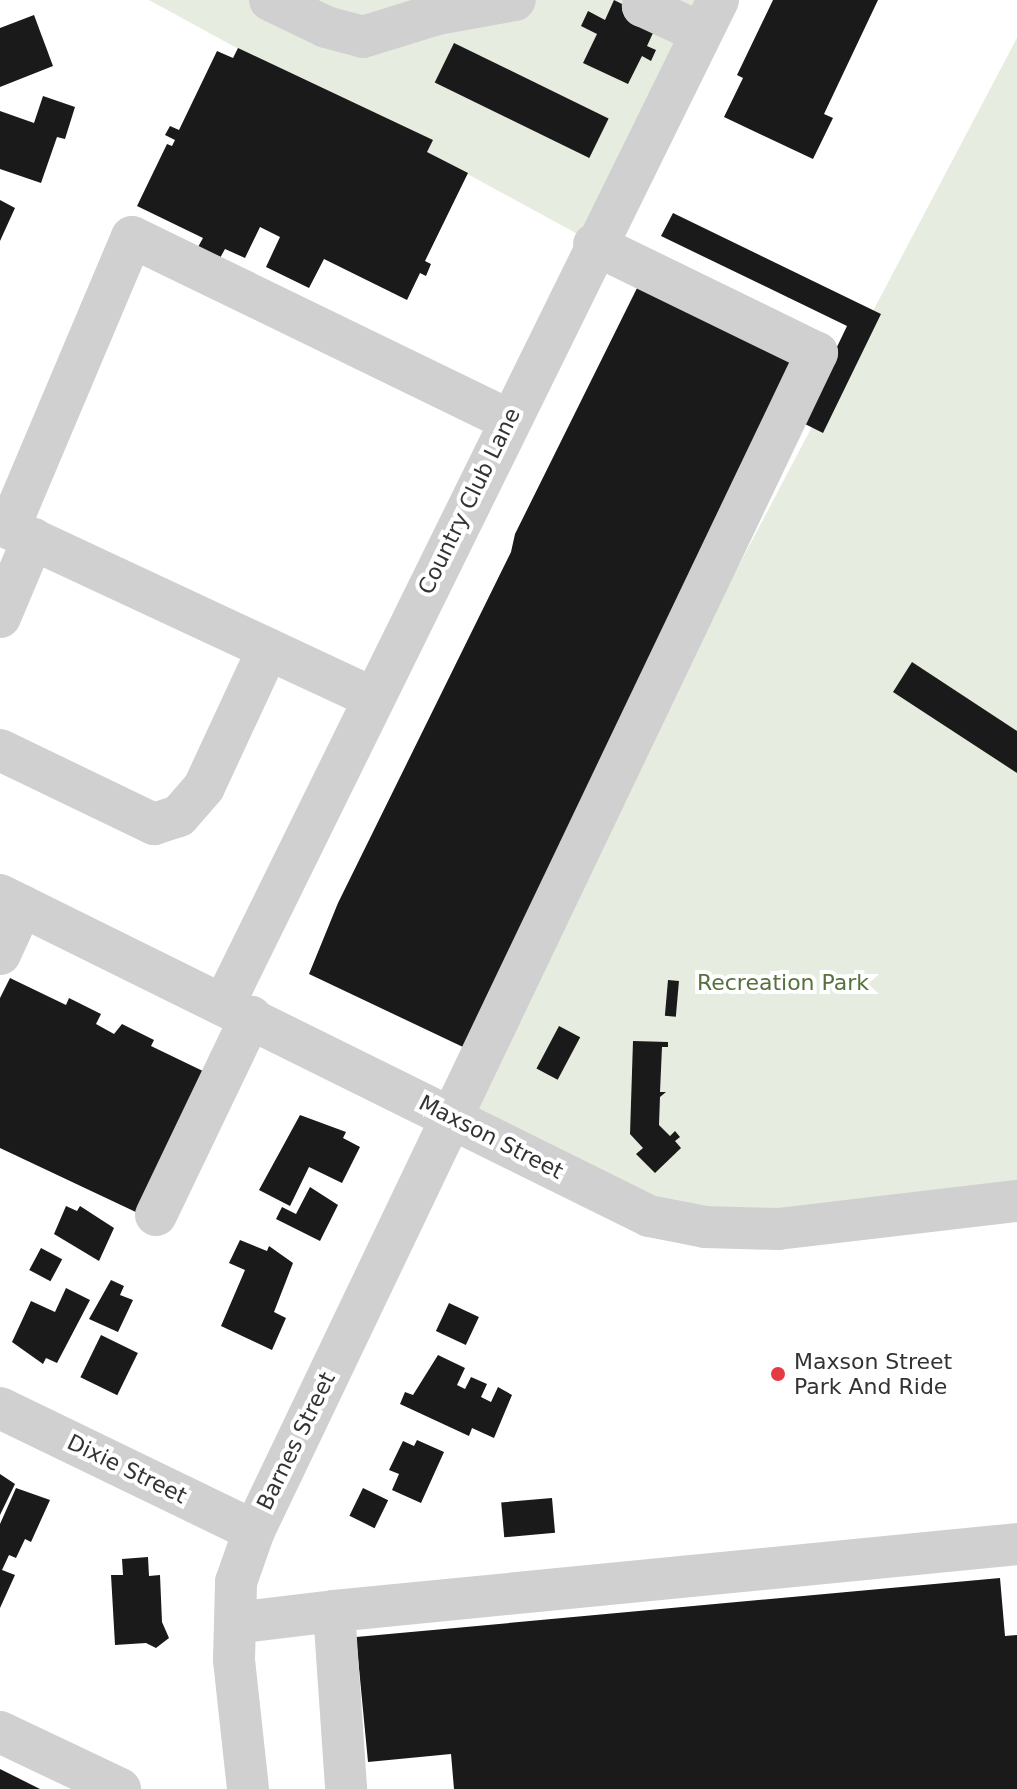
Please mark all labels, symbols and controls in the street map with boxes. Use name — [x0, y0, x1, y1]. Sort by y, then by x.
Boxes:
street label: Country Club Lane — [412, 404, 526, 598]
park label: Recreation Park — [697, 970, 869, 996]
street label: Maxson Street — [415, 1089, 567, 1185]
place label: Maxson Street Park And Ride — [794, 1348, 952, 1400]
marker: Maxson Street Park And Ride — [769, 1365, 787, 1383]
street label: Barnes Street — [251, 1368, 341, 1514]
street label: Dixie Street — [63, 1429, 191, 1509]

